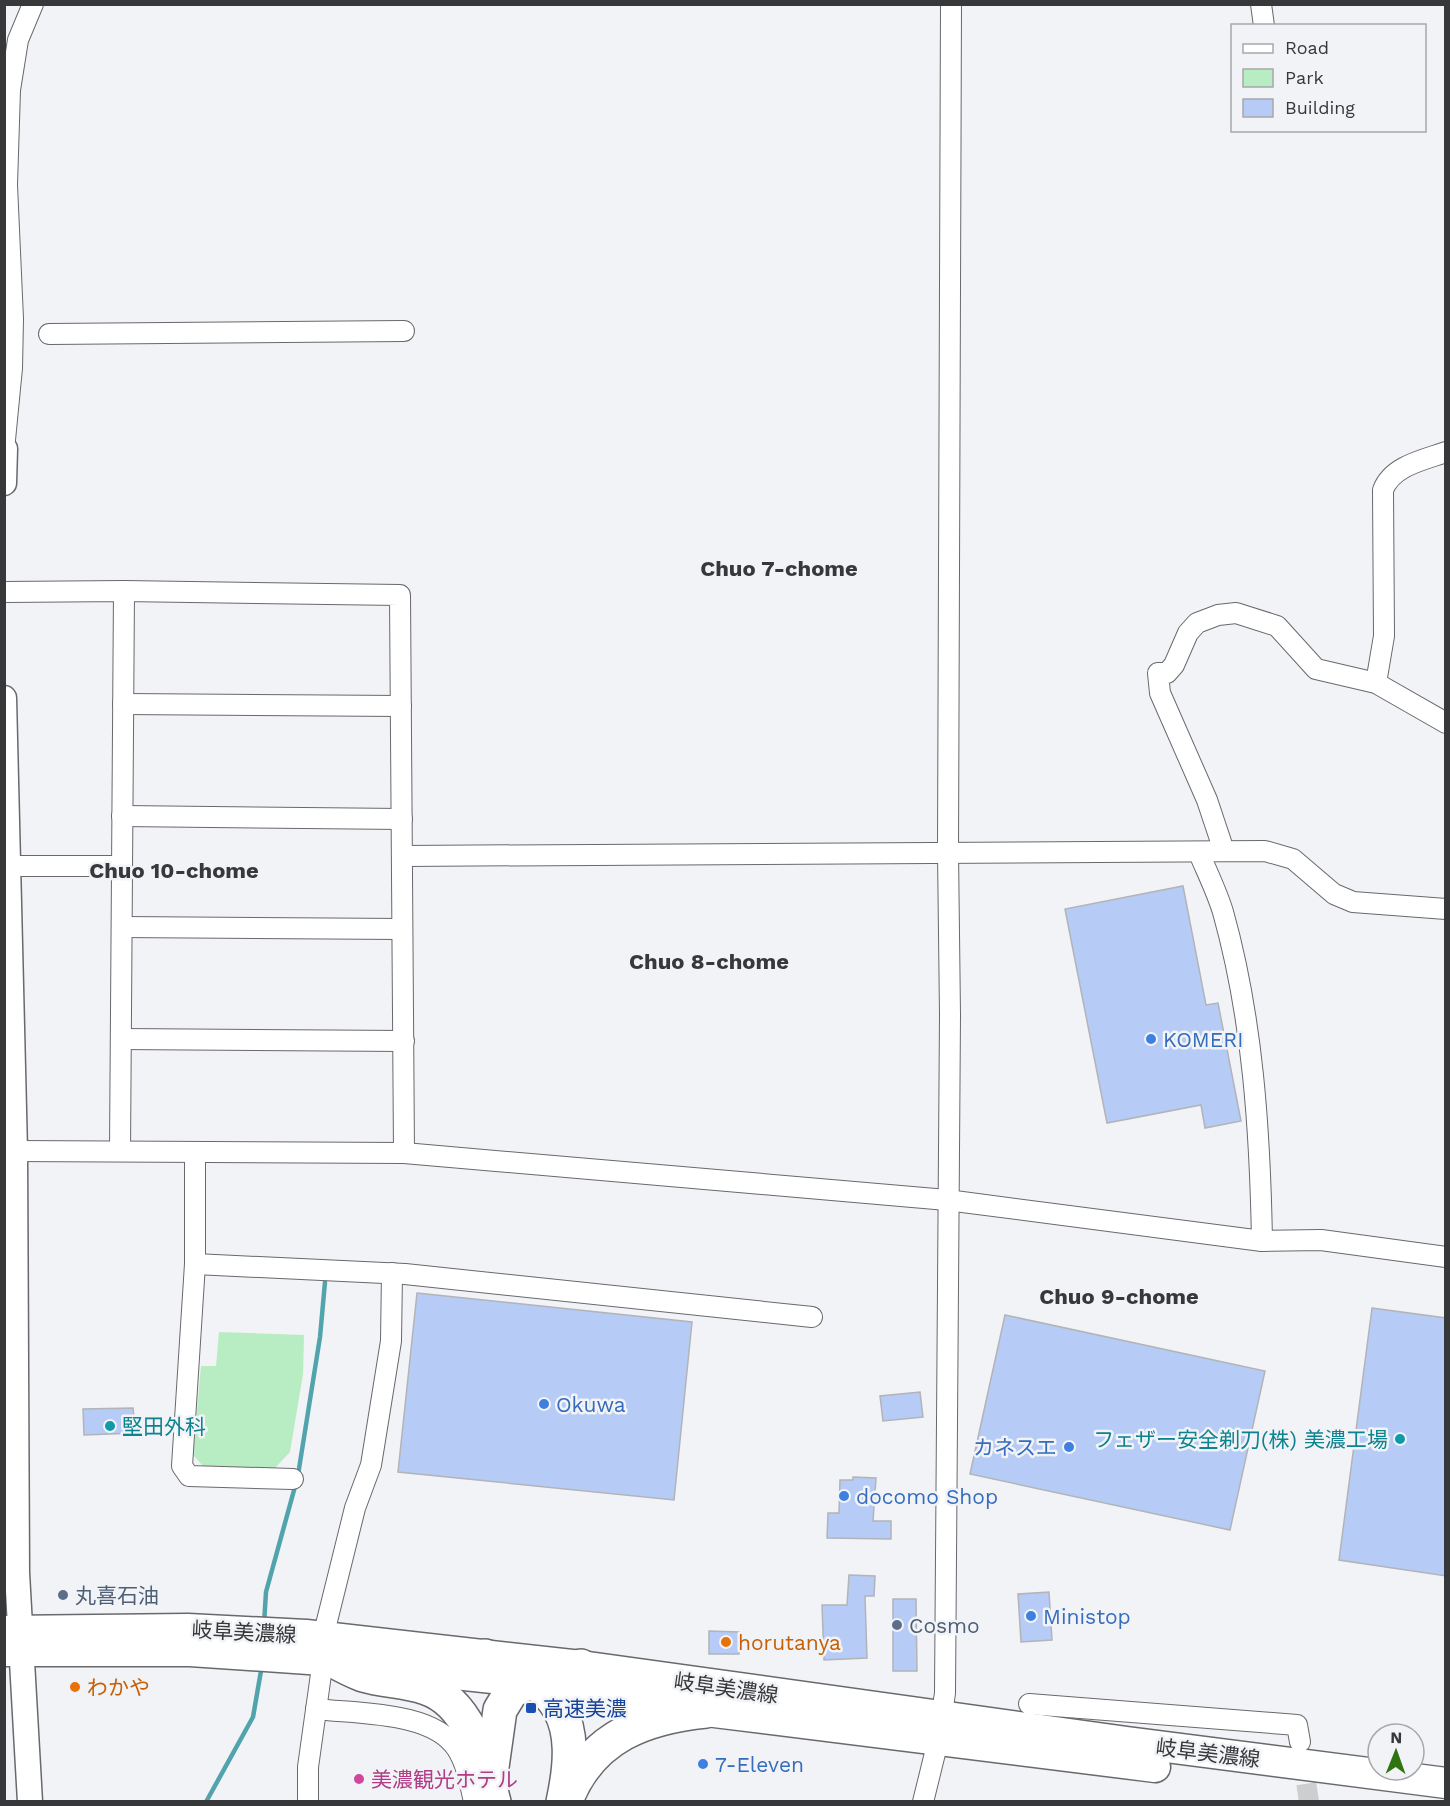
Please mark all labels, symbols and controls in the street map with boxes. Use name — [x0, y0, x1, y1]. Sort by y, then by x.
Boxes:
legend — [1231, 24, 1426, 132]
text: Road — [1285, 37, 1329, 58]
text: Park — [1285, 67, 1324, 88]
text: Building — [1285, 97, 1355, 118]
district label: Chuo 7-chome — [700, 556, 858, 581]
district label: Chuo 10-chome — [89, 858, 259, 883]
district label: Chuo 8-chome — [629, 949, 789, 974]
place label: KOMERI — [1163, 1027, 1243, 1052]
marker: KOMERI — [1144, 1032, 1158, 1046]
district label: Chuo 9-chome — [1039, 1284, 1199, 1309]
place label: Okuwa — [556, 1392, 626, 1417]
marker: Okuwa — [537, 1397, 551, 1411]
place label: 堅田外科 — [122, 1414, 206, 1439]
marker: 堅田外科 — [103, 1419, 117, 1433]
place label: フェザー安全剃刀(株) 美濃工場 — [1093, 1427, 1388, 1452]
marker: フェザー安全剃刀(株) 美濃工場 — [1393, 1432, 1407, 1446]
place label: カネスエ — [973, 1435, 1057, 1460]
marker: カネスエ — [1062, 1440, 1076, 1454]
place label: docomo Shop — [856, 1484, 998, 1509]
marker: docomo Shop — [837, 1489, 851, 1503]
place label: 丸喜石油 — [75, 1583, 159, 1608]
marker: 丸喜石油 — [56, 1588, 70, 1602]
place label: Ministop — [1043, 1604, 1131, 1629]
marker: Ministop — [1024, 1609, 1038, 1623]
place label: Cosmo — [909, 1613, 980, 1638]
street label: 岐阜美濃線 — [191, 1617, 297, 1647]
marker: Cosmo — [890, 1618, 904, 1632]
place label: horutanya — [738, 1630, 841, 1655]
marker: horutanya — [719, 1635, 733, 1649]
street label: 岐阜美濃線 — [672, 1668, 780, 1708]
place label: わかや — [87, 1675, 150, 1700]
marker: わかや — [68, 1680, 82, 1694]
place label: 高速美濃 — [543, 1696, 627, 1721]
marker: 高速美濃 — [524, 1701, 538, 1715]
north arrow — [1366, 1722, 1426, 1782]
text: N — [1390, 1728, 1402, 1747]
street label: 岐阜美濃線 — [1154, 1734, 1262, 1772]
place label: 7-Eleven — [715, 1752, 804, 1777]
marker: 7-Eleven — [696, 1757, 710, 1771]
place label: 美濃観光ホテル — [371, 1767, 518, 1792]
marker: 美濃観光ホテル — [352, 1772, 366, 1786]

